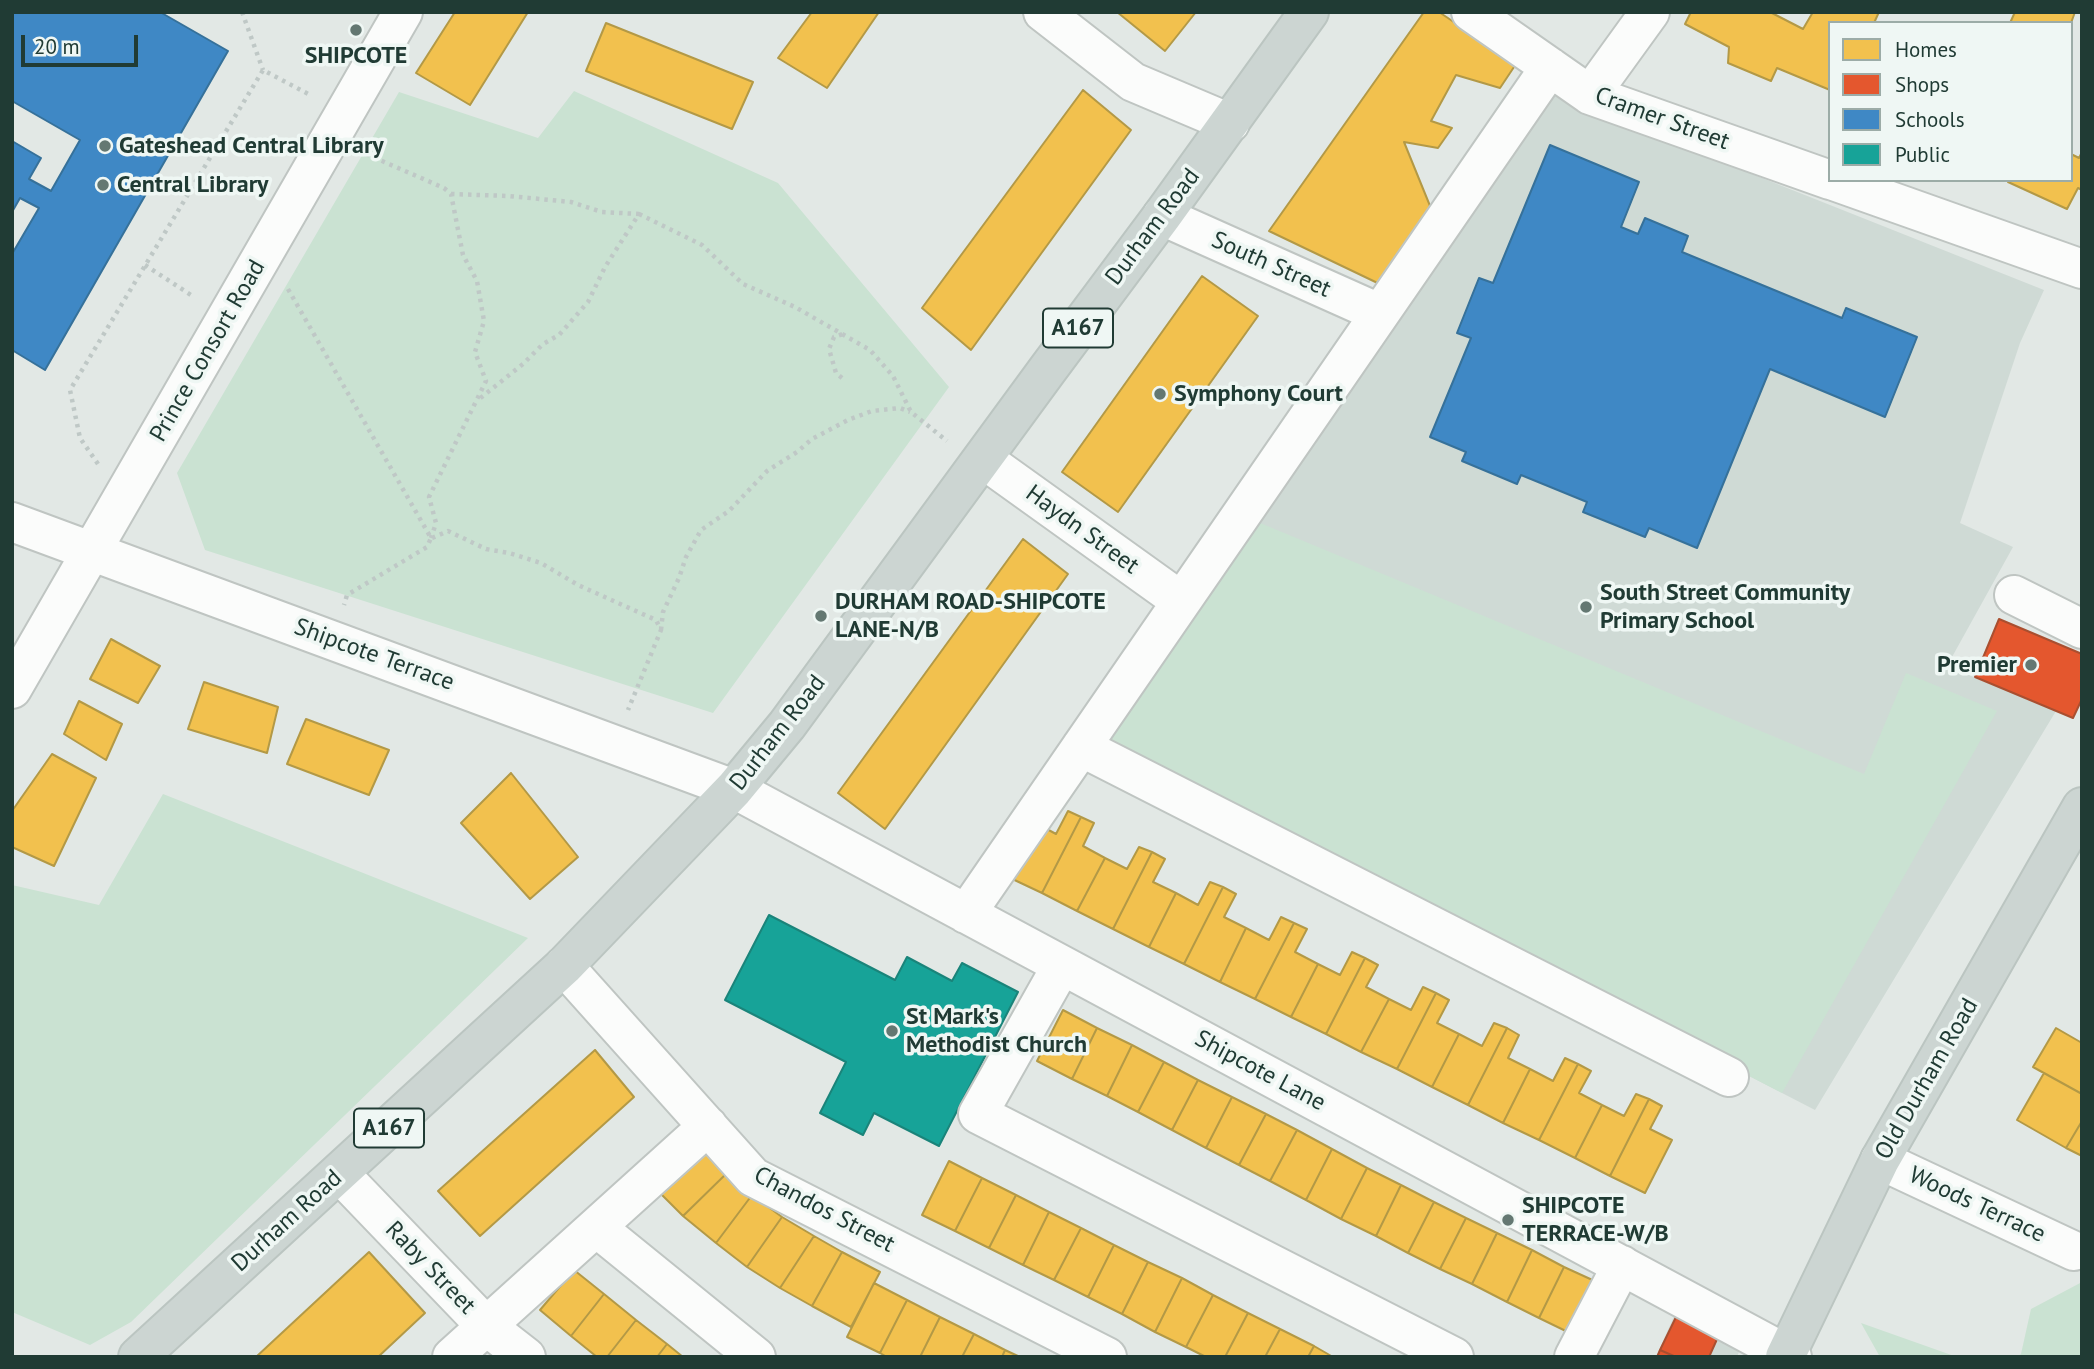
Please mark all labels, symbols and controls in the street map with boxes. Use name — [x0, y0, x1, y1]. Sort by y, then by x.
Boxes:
scale bar — [24, 21, 142, 65]
legend — [1828, 21, 2073, 182]
marker: SHIPCOTE — [348, 22, 364, 38]
text: 20 m — [34, 33, 80, 60]
text: Homes — [1895, 36, 1957, 63]
place label: SHIPCOTE — [305, 42, 407, 70]
text: Shops — [1895, 71, 1949, 98]
street label: Cramer Street — [1591, 81, 1733, 157]
text: Schools — [1895, 106, 1965, 133]
place label: Gateshead Central Library — [119, 132, 384, 160]
marker: Gateshead Central Library — [97, 138, 113, 154]
text: Public — [1895, 141, 1950, 168]
street label: Durham Road — [1100, 163, 1206, 291]
place label: Central Library — [117, 171, 269, 199]
marker: Central Library — [95, 177, 111, 193]
street label: South Street — [1207, 226, 1335, 304]
street label: Prince Consort Road — [144, 255, 272, 447]
road number: A167 — [1043, 308, 1113, 348]
place label: Symphony Court — [1174, 380, 1343, 408]
marker: Symphony Court — [1152, 386, 1168, 402]
street label: Haydn Street — [1020, 479, 1144, 581]
place label: South Street Community Primary School — [1600, 579, 1850, 635]
place label: DURHAM ROAD-SHIPCOTE LANE-N/B — [835, 588, 1106, 644]
marker: South Street Community Primary School — [1578, 599, 1594, 615]
marker: DURHAM ROAD-SHIPCOTE LANE-N/B — [813, 608, 829, 624]
street label: Shipcote Terrace — [290, 613, 458, 697]
place label: Premier — [1937, 651, 2017, 679]
marker: Premier — [2023, 657, 2039, 673]
street label: Durham Road — [724, 670, 832, 796]
street label: Old Durham Road — [1869, 993, 1985, 1165]
place label: St Mark's Methodist Church — [906, 1003, 1087, 1059]
marker: St Mark's Methodist Church — [884, 1023, 900, 1039]
street label: Shipcote Lane — [1190, 1024, 1330, 1118]
road number: A167 — [354, 1108, 424, 1148]
street label: Chandos Street — [749, 1161, 899, 1259]
street label: Woods Terrace — [1904, 1161, 2050, 1249]
street label: Durham Road — [226, 1164, 348, 1278]
place label: SHIPCOTE TERRACE-W/B — [1522, 1192, 1669, 1248]
marker: SHIPCOTE TERRACE-W/B — [1500, 1212, 1516, 1228]
street label: Raby Street — [379, 1216, 481, 1320]

